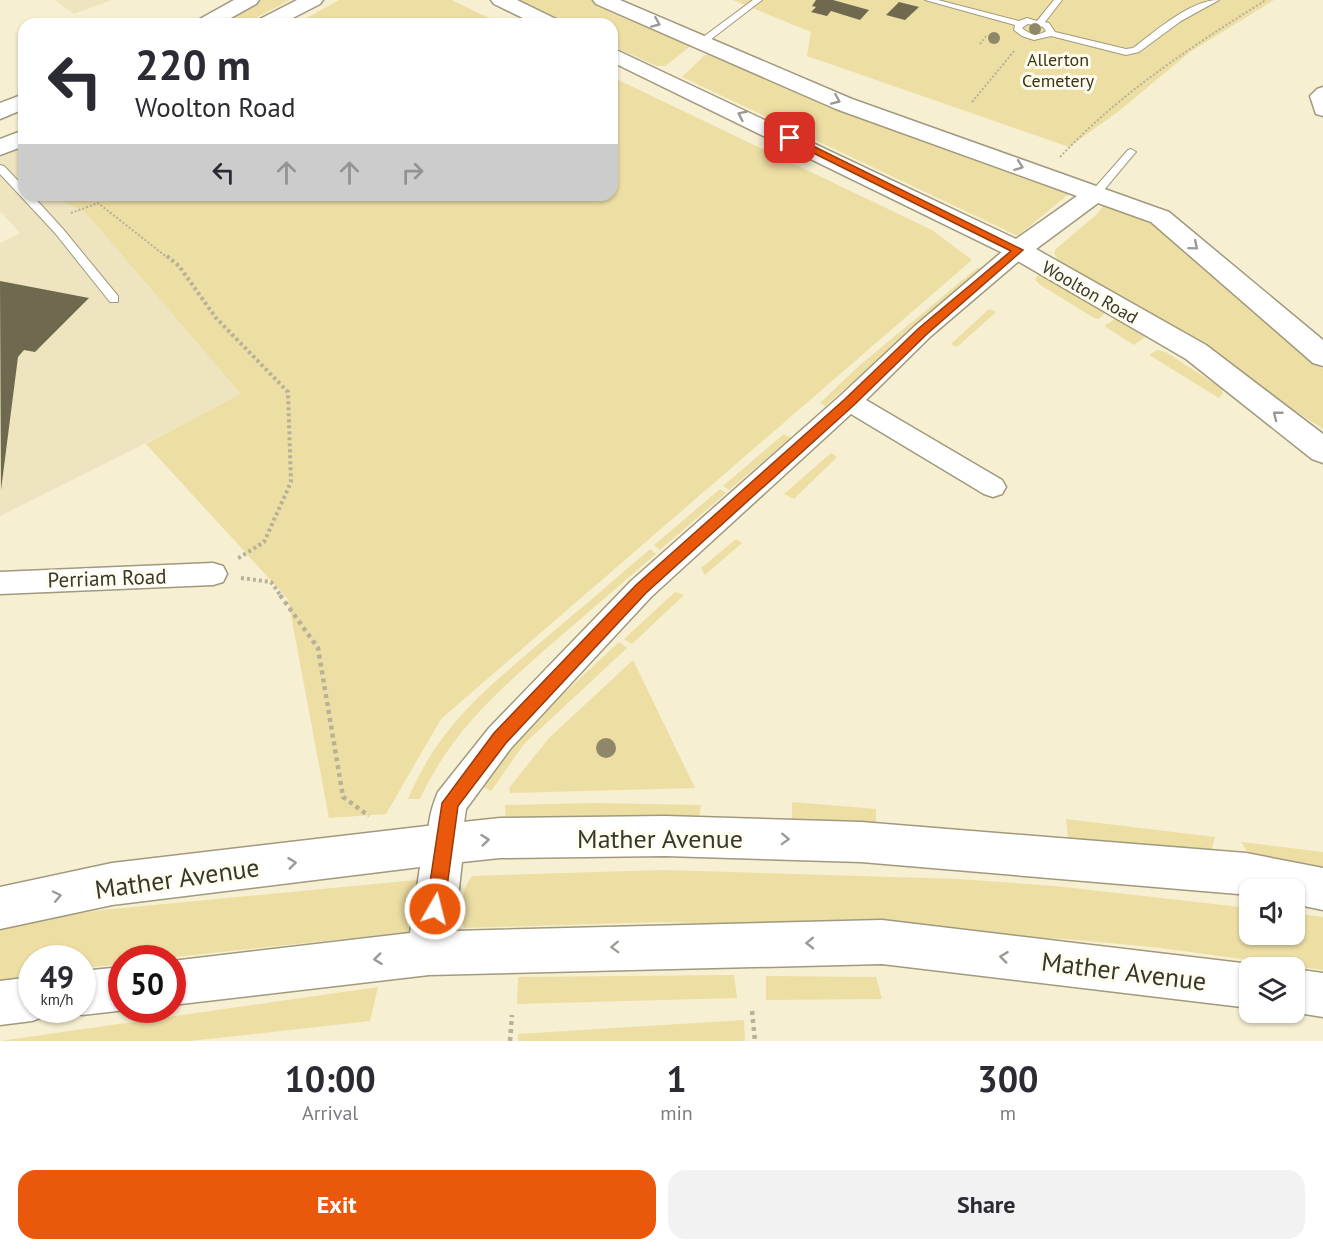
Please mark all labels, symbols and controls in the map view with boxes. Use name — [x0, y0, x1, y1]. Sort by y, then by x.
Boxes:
one-way arrow — [650, 16, 661, 28]
text: 220 m — [135, 37, 251, 92]
icon: left — [36, 42, 114, 120]
park label: Allerton Cemetery — [1022, 48, 1095, 92]
text: Woolton Road — [135, 90, 296, 124]
one-way arrow — [829, 93, 840, 105]
one-way arrow — [737, 111, 748, 123]
pin — [764, 112, 815, 163]
icon: arrive — [773, 121, 806, 154]
icon: left — [207, 156, 240, 189]
icon: ahead — [270, 156, 303, 189]
icon: ahead — [333, 156, 366, 189]
icon: right — [396, 156, 429, 189]
one-way arrow — [1013, 159, 1024, 172]
one-way arrow — [1187, 239, 1198, 250]
street label: Woolton Road — [1038, 255, 1142, 329]
one-way arrow — [1272, 411, 1283, 422]
street label: Perriam Road — [47, 562, 167, 594]
street label: Mather Avenue — [577, 822, 743, 855]
one-way arrow — [781, 833, 790, 846]
one-way arrow — [481, 834, 490, 847]
street label: Mather Avenue — [93, 850, 261, 906]
one-way arrow — [287, 857, 296, 869]
position arrow — [403, 877, 467, 941]
map controls — [1239, 879, 1305, 1023]
button: sound — [1239, 879, 1305, 945]
one-way arrow — [52, 890, 62, 903]
one-way arrow — [805, 937, 814, 950]
one-way arrow — [610, 941, 619, 953]
speed limit sign: 50 — [108, 945, 186, 1023]
street label: Mather Avenue — [1040, 945, 1208, 997]
one-way arrow — [999, 951, 1008, 964]
one-way arrow — [374, 952, 383, 965]
text: 49 — [40, 957, 74, 996]
button: layers — [1239, 957, 1305, 1023]
text: km/h — [41, 990, 73, 1009]
text: 10:00 — [284, 1055, 376, 1102]
text: 1 — [666, 1055, 687, 1102]
text: 300 — [977, 1055, 1039, 1102]
text: Arrival — [302, 1100, 358, 1126]
text: min — [660, 1100, 693, 1126]
text: m — [1000, 1100, 1016, 1126]
button: Exit — [18, 1170, 656, 1239]
button: Share — [668, 1170, 1305, 1239]

